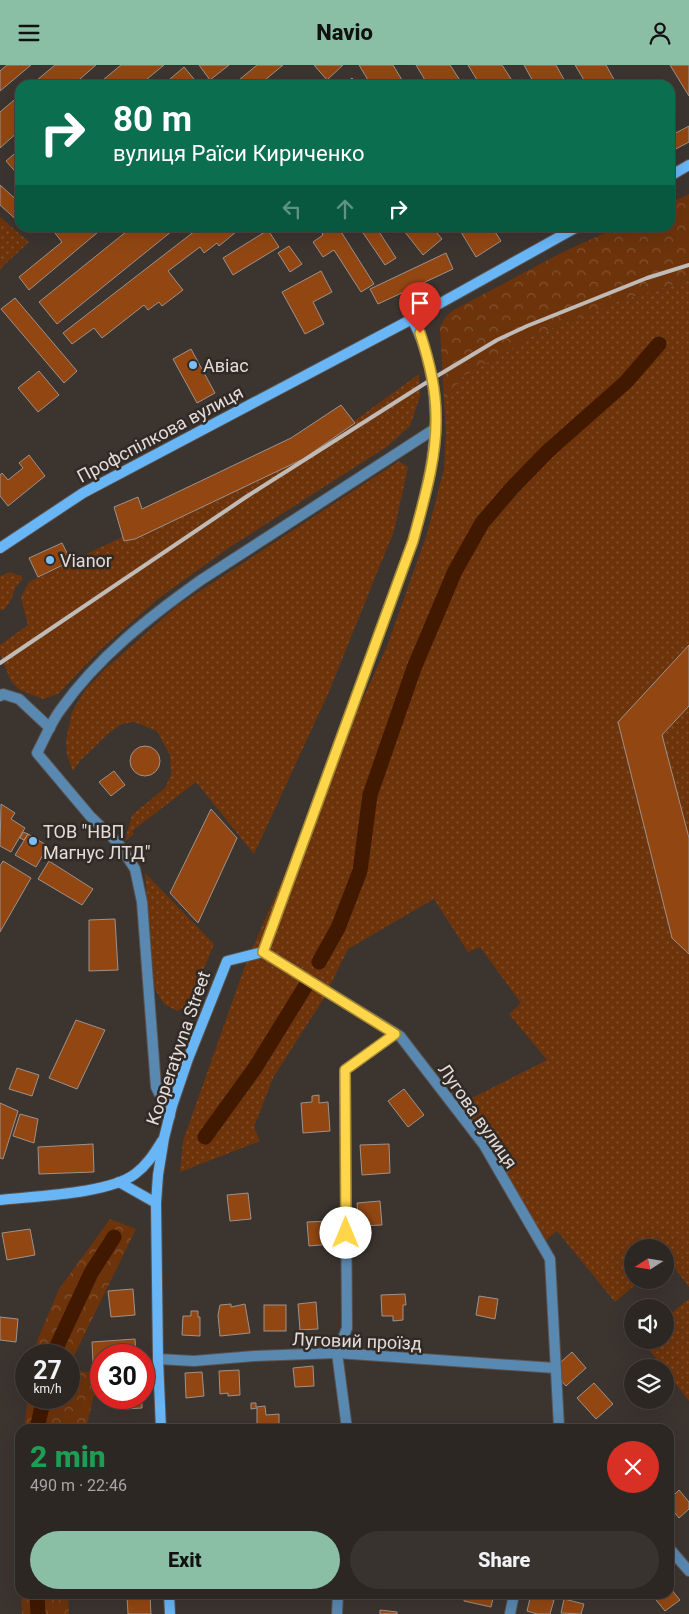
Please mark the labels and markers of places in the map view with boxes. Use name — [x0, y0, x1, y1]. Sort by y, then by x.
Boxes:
pin — [399, 282, 441, 333]
place label: Авіас — [203, 355, 249, 376]
marker: Авіас — [187, 359, 199, 371]
place label: Vianor — [60, 550, 112, 571]
marker: Vianor — [44, 554, 56, 566]
place label: ТОВ "НВП Магнус ЛТД" — [43, 821, 150, 863]
marker: ТОВ "НВП Магнус ЛТД" — [27, 835, 39, 847]

